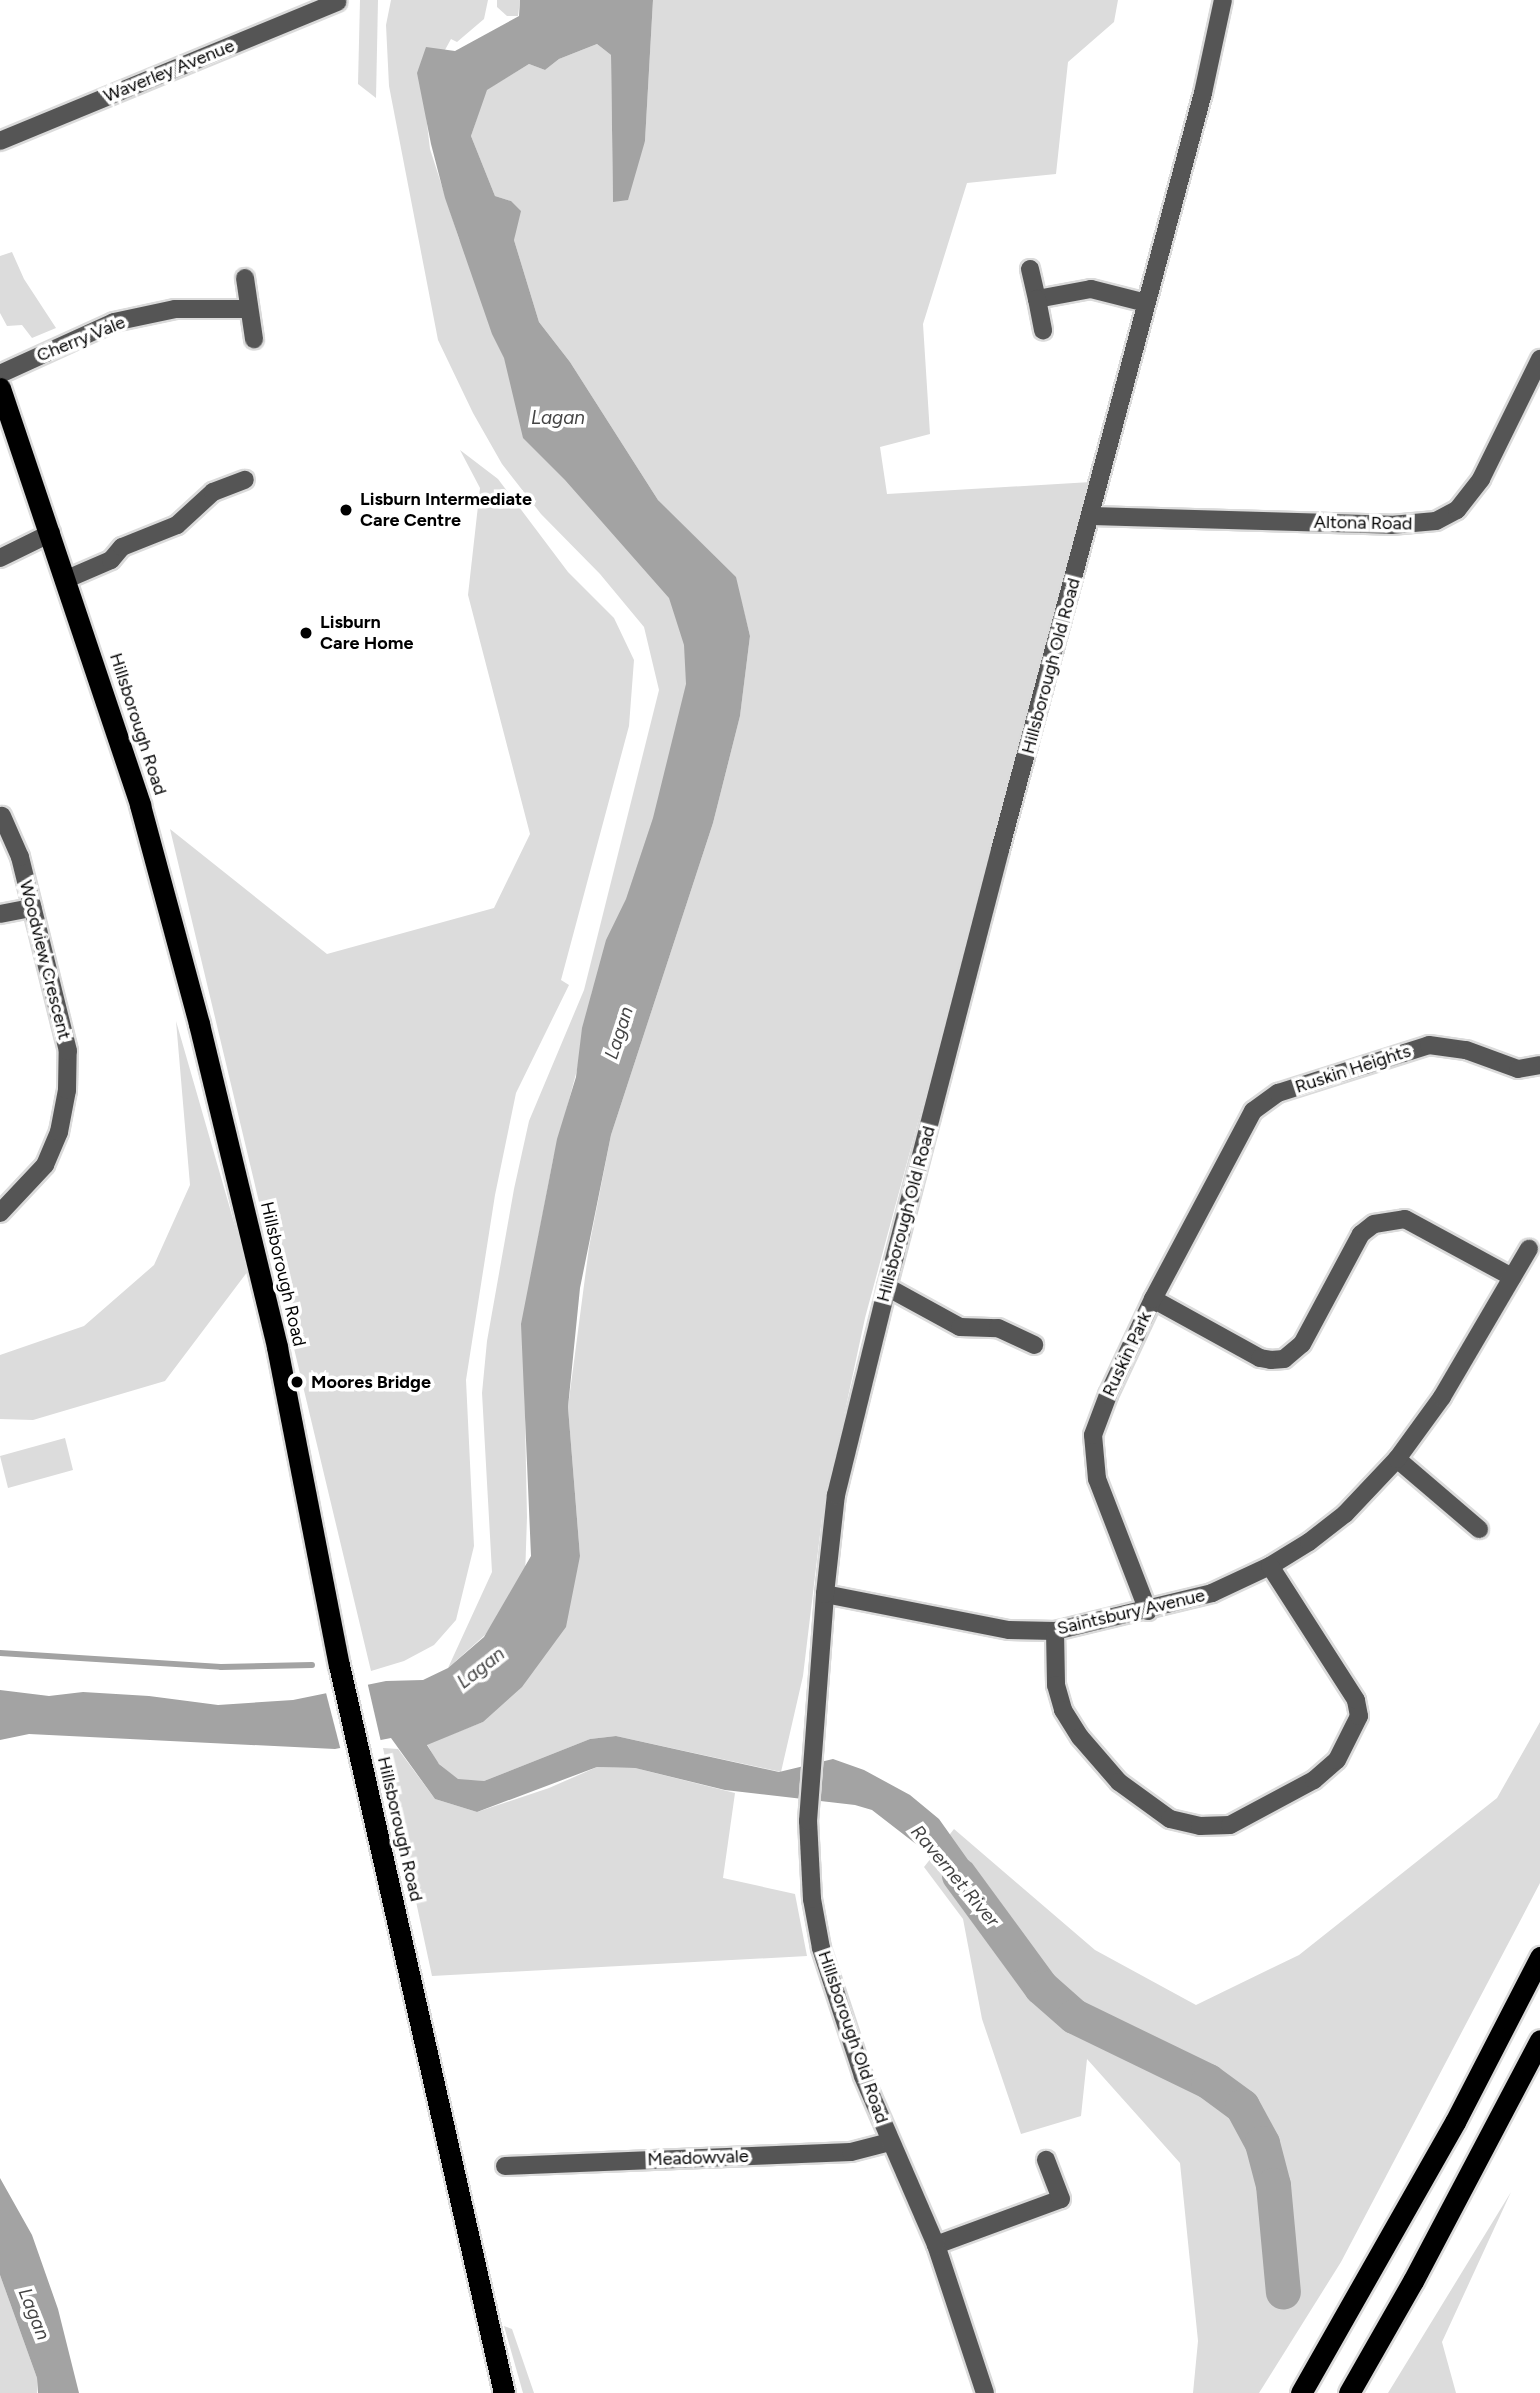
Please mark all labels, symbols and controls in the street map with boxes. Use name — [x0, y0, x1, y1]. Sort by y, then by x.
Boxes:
street label: Waverley Avenue — [101, 35, 237, 107]
street label: Cherry Vale — [34, 311, 128, 367]
water label: Lagan — [531, 407, 585, 429]
place label: Lisburn Intermediate Care Centre — [360, 489, 532, 532]
marker: Lisburn Intermediate Care Centre — [338, 502, 354, 518]
street label: Altona Road — [1314, 511, 1412, 535]
street label: Hillsborough Old Road — [1017, 576, 1085, 756]
place label: Lisburn Care Home — [320, 612, 413, 654]
marker: Lisburn Care Home — [298, 625, 314, 641]
street label: Hillsborough Road — [105, 650, 171, 798]
street label: Woodview Crescent — [15, 878, 75, 1042]
water label: Lagan — [600, 1004, 638, 1062]
street label: Ruskin Heights — [1292, 1040, 1414, 1098]
street label: Hillsborough Old Road — [872, 1124, 940, 1304]
street label: Hillsborough Road — [256, 1199, 310, 1349]
street label: Ruskin Park — [1098, 1308, 1156, 1400]
place label: Moores Bridge — [311, 1371, 431, 1393]
marker: Moores Bridge — [289, 1374, 305, 1390]
street label: Saintsbury Avenue — [1055, 1584, 1207, 1640]
water label: Lagan — [453, 1642, 509, 1694]
street label: Hillsborough Road — [373, 1754, 427, 1904]
water label: Ravernet River — [906, 1821, 1004, 1931]
street label: Hillsborough Old Road — [813, 1948, 893, 2126]
street label: Meadowvale — [647, 2145, 749, 2171]
water label: Lagan — [13, 2285, 55, 2343]

